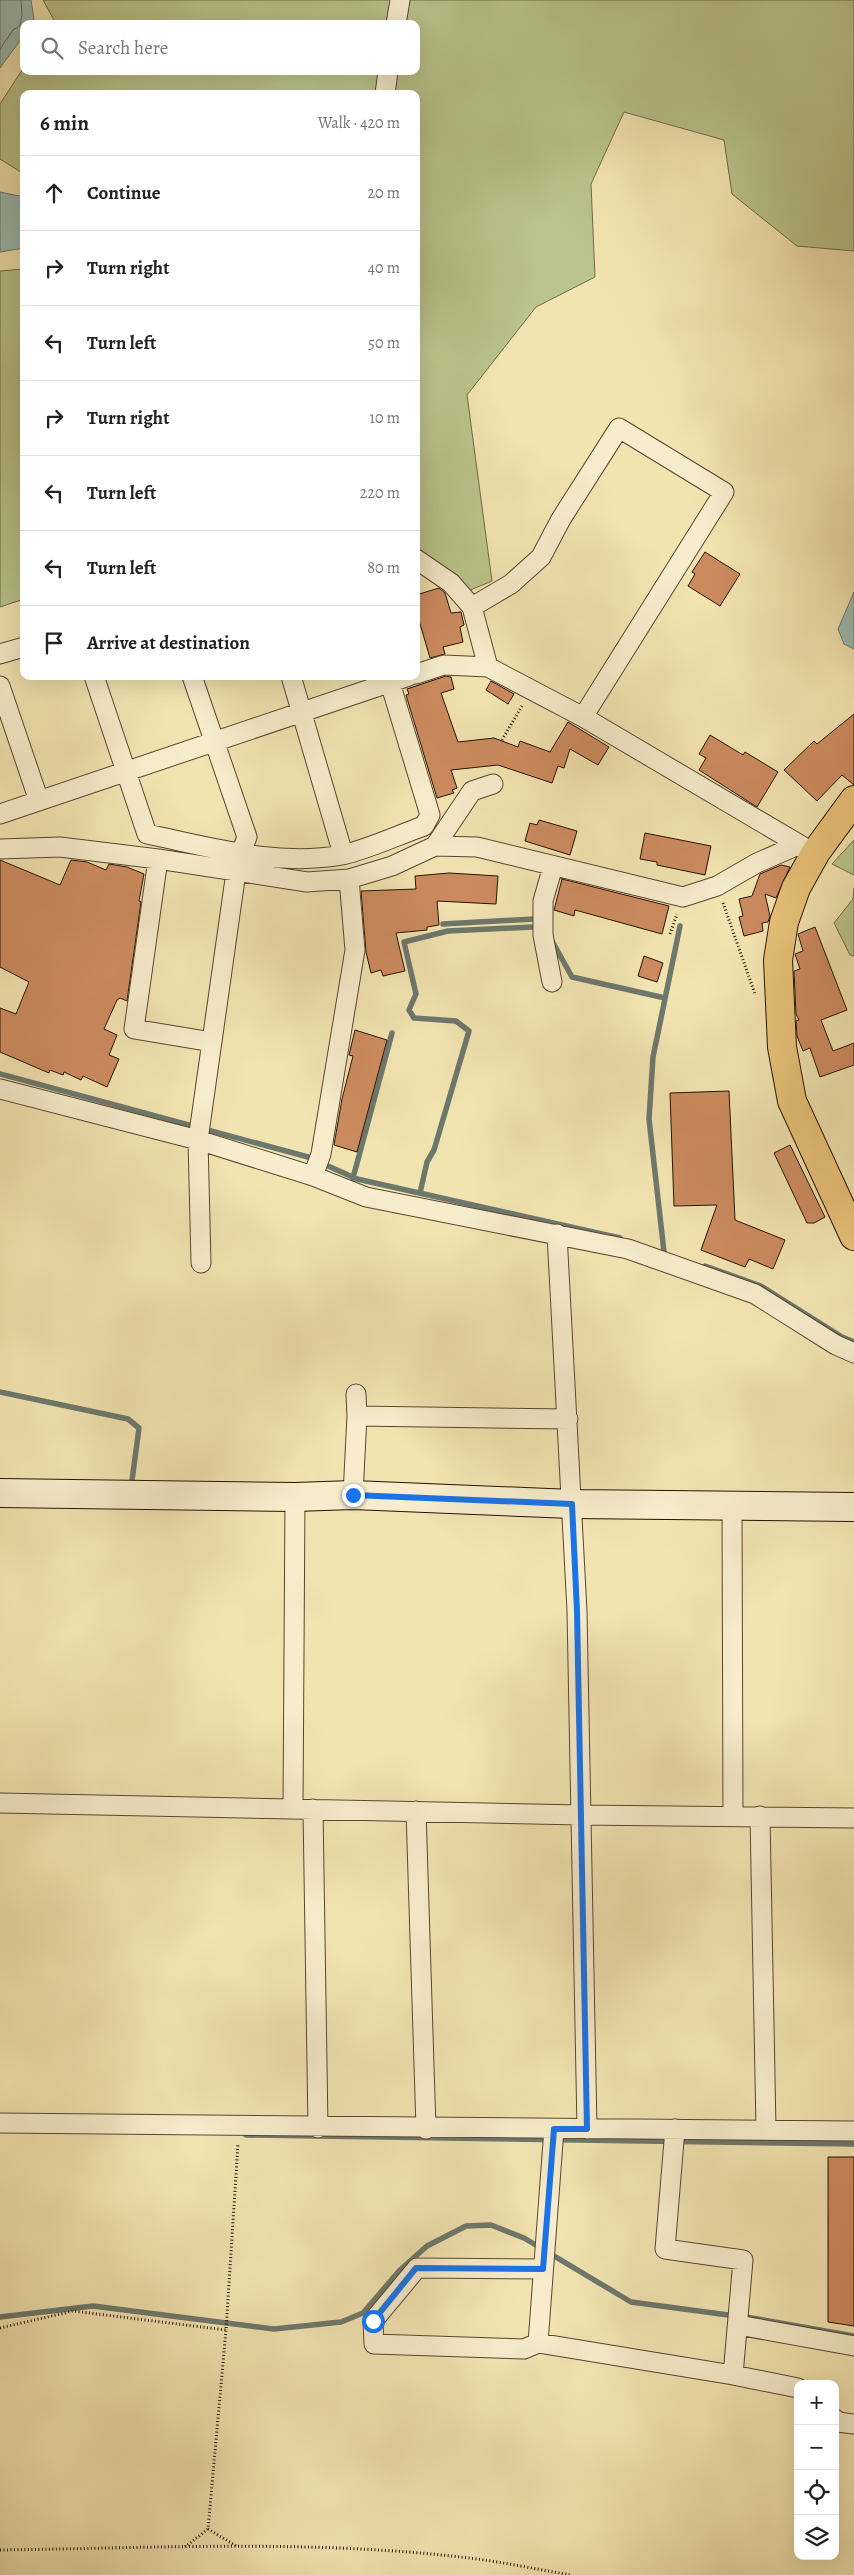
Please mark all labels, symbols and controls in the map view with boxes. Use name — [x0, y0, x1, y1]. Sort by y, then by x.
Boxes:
search box — [20, 20, 420, 75]
icon: search — [38, 34, 66, 62]
text: Search here — [78, 35, 168, 61]
text: 6 min — [40, 109, 89, 137]
text: Walk · 420 m — [318, 112, 400, 134]
icon: ahead — [40, 179, 68, 207]
text: Continue — [87, 180, 161, 206]
text: 20 m — [367, 182, 400, 204]
icon: right — [40, 254, 68, 282]
text: Turn right — [87, 255, 169, 281]
text: 40 m — [368, 257, 400, 279]
icon: left — [40, 329, 68, 357]
text: Turn left — [87, 330, 156, 356]
text: 50 m — [368, 332, 400, 354]
icon: right — [40, 404, 68, 432]
text: Turn right — [87, 405, 169, 431]
text: 10 m — [370, 407, 400, 429]
icon: left — [40, 479, 68, 507]
text: Turn left — [87, 480, 156, 506]
text: 220 m — [360, 482, 400, 504]
icon: left — [40, 554, 68, 582]
text: Turn left — [87, 555, 156, 581]
text: 80 m — [367, 557, 400, 579]
icon: arrive — [40, 629, 68, 657]
text: Arrive at destination — [87, 630, 250, 656]
route end — [342, 1484, 365, 1507]
route start — [362, 2310, 385, 2333]
map controls — [794, 2380, 839, 2560]
button: + — [794, 2380, 839, 2425]
button: − — [794, 2425, 839, 2470]
button: locate — [794, 2470, 839, 2515]
button: layers — [794, 2515, 839, 2560]

